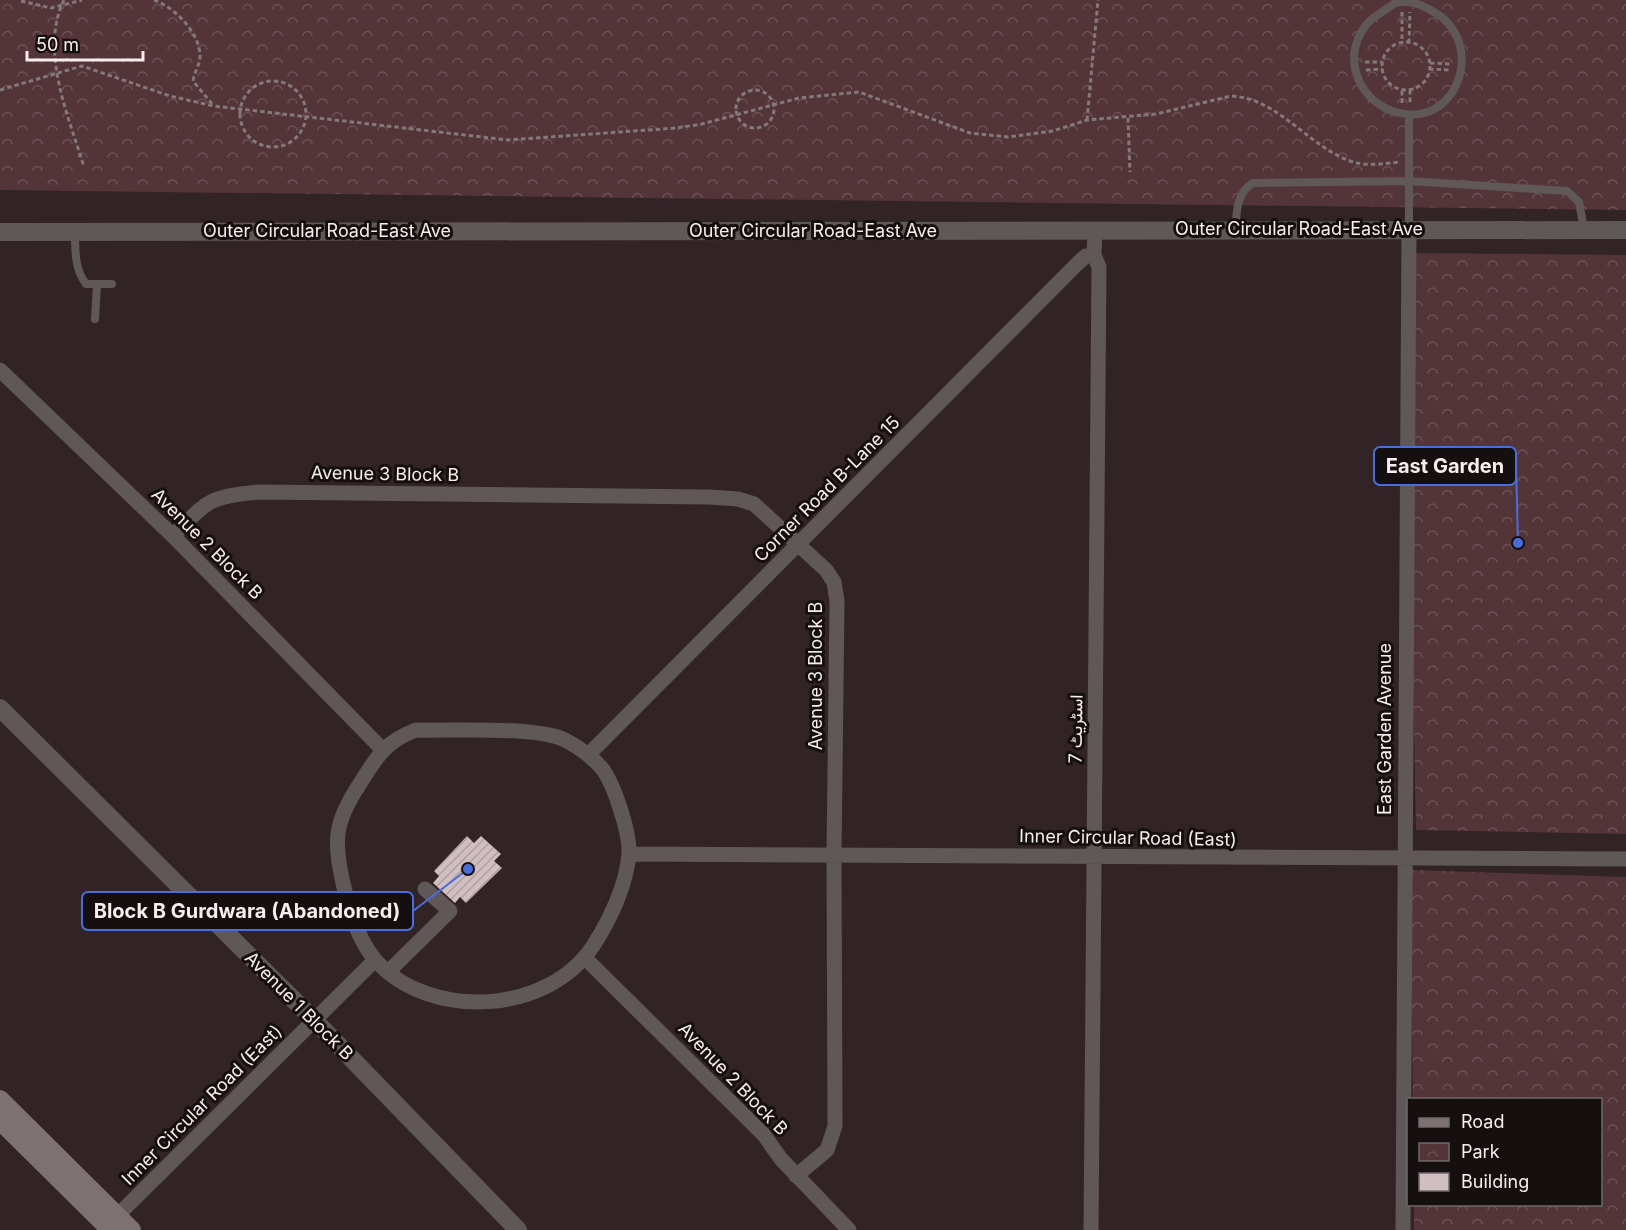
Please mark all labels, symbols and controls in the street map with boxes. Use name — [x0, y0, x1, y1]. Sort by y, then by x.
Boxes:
scale bar — [27, 24, 142, 62]
text: 50 m — [36, 34, 79, 55]
street label: Outer Circular Road-East Ave — [1175, 218, 1423, 239]
street label: Outer Circular Road-East Ave — [203, 220, 451, 241]
street label: Outer Circular Road-East Ave — [689, 220, 937, 241]
street label: Corner Road B-Lane 15 — [749, 411, 904, 566]
callout: East Garden — [1374, 447, 1516, 485]
text: East Garden — [1386, 454, 1504, 478]
street label: Avenue 3 Block B — [311, 462, 459, 485]
street label: Avenue 2 Block B — [148, 484, 267, 603]
street label: Avenue 3 Block B — [805, 602, 826, 750]
street label: East Garden Avenue — [1374, 643, 1395, 815]
street label: اسٹریٹ 7 — [1064, 694, 1088, 764]
street label: Inner Circular Road (East) — [1019, 825, 1237, 850]
callout: Block B Gurdwara (Abandoned) — [82, 892, 413, 930]
text: Block B Gurdwara (Abandoned) — [94, 899, 400, 923]
street label: Avenue 1 Block B — [241, 947, 358, 1064]
street label: Avenue 2 Block B — [674, 1018, 792, 1139]
street label: Inner Circular Road (East) — [117, 1020, 286, 1189]
legend — [1407, 1098, 1602, 1206]
text: Road — [1461, 1111, 1504, 1132]
text: Park — [1461, 1141, 1500, 1162]
text: Building — [1461, 1171, 1529, 1192]

